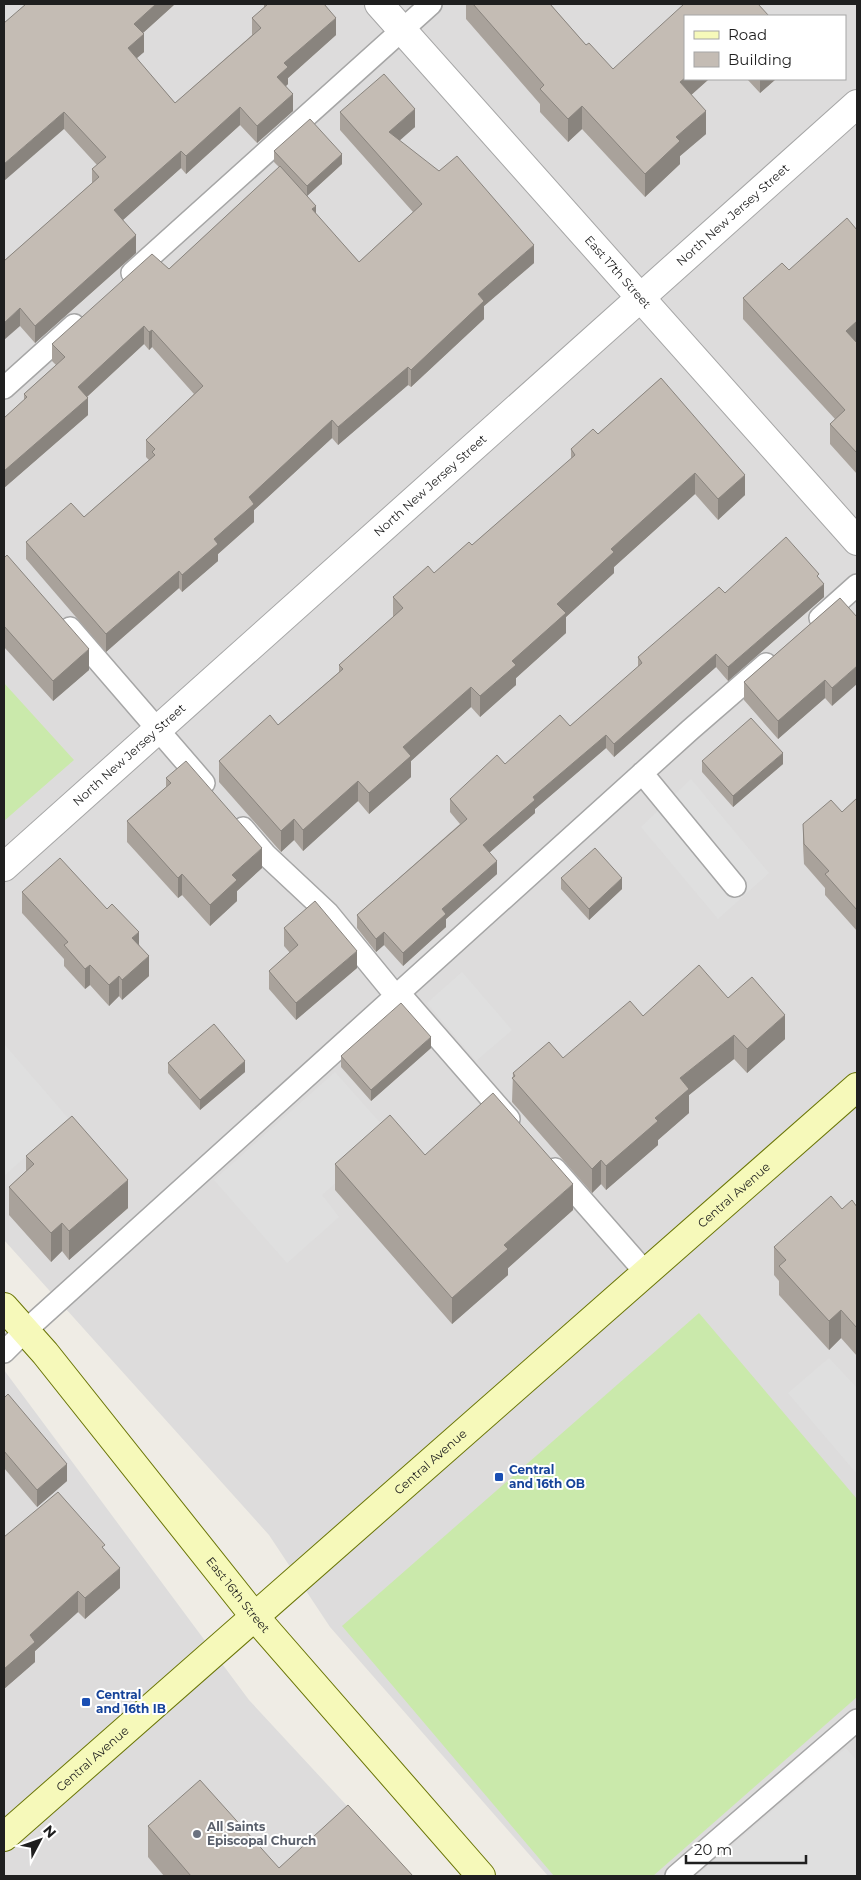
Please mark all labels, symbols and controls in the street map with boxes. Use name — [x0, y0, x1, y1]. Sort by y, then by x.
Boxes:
legend — [684, 15, 846, 80]
text: Road — [728, 25, 767, 44]
text: Building — [728, 50, 792, 69]
street label: North New Jersey Street — [673, 160, 792, 269]
street label: East 17th Street — [582, 232, 655, 311]
street label: North New Jersey Street — [371, 431, 490, 540]
street label: North New Jersey Street — [69, 700, 188, 809]
street label: Central Avenue — [694, 1159, 773, 1231]
street label: Central Avenue — [391, 1426, 470, 1497]
place label: Central and 16th OB — [509, 1462, 585, 1491]
marker: Central and 16th OB — [493, 1471, 505, 1483]
street label: East 16th Street — [203, 1554, 273, 1636]
place label: Central and 16th IB — [96, 1687, 166, 1716]
marker: Central and 16th IB — [80, 1696, 92, 1708]
street label: Central Avenue — [53, 1723, 132, 1795]
north arrow — [15, 1815, 65, 1865]
place label: All Saints Episcopal Church — [206, 1819, 316, 1848]
text: N — [39, 1821, 60, 1842]
marker: All Saints Episcopal Church — [191, 1828, 203, 1840]
scale bar — [686, 1832, 806, 1864]
text: 20 m — [694, 1840, 732, 1859]

